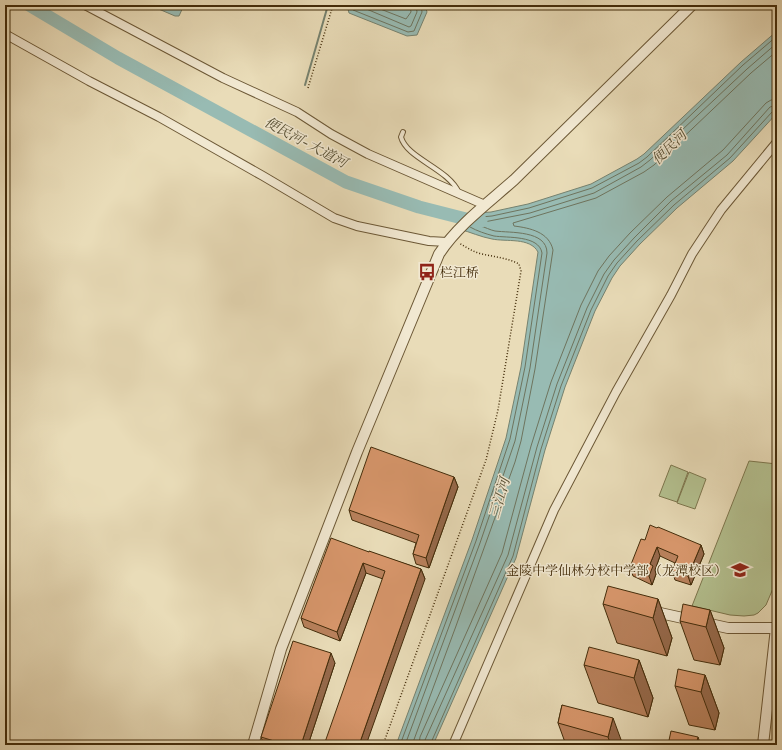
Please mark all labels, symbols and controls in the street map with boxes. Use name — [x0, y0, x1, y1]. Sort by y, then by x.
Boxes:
water label: 便民河-大道河 — [262, 113, 353, 173]
water label: 便民河 — [648, 124, 693, 168]
bus stop icon: 栏江桥 — [417, 262, 437, 282]
place label: 栏江桥 — [440, 264, 479, 280]
water label: 三江河 — [485, 472, 514, 521]
school or university icon: 金陵中学仙林分校中学部（龙潭校区） — [730, 560, 750, 580]
place label: 金陵中学仙林分校中学部（龙潭校区） — [506, 562, 727, 578]

